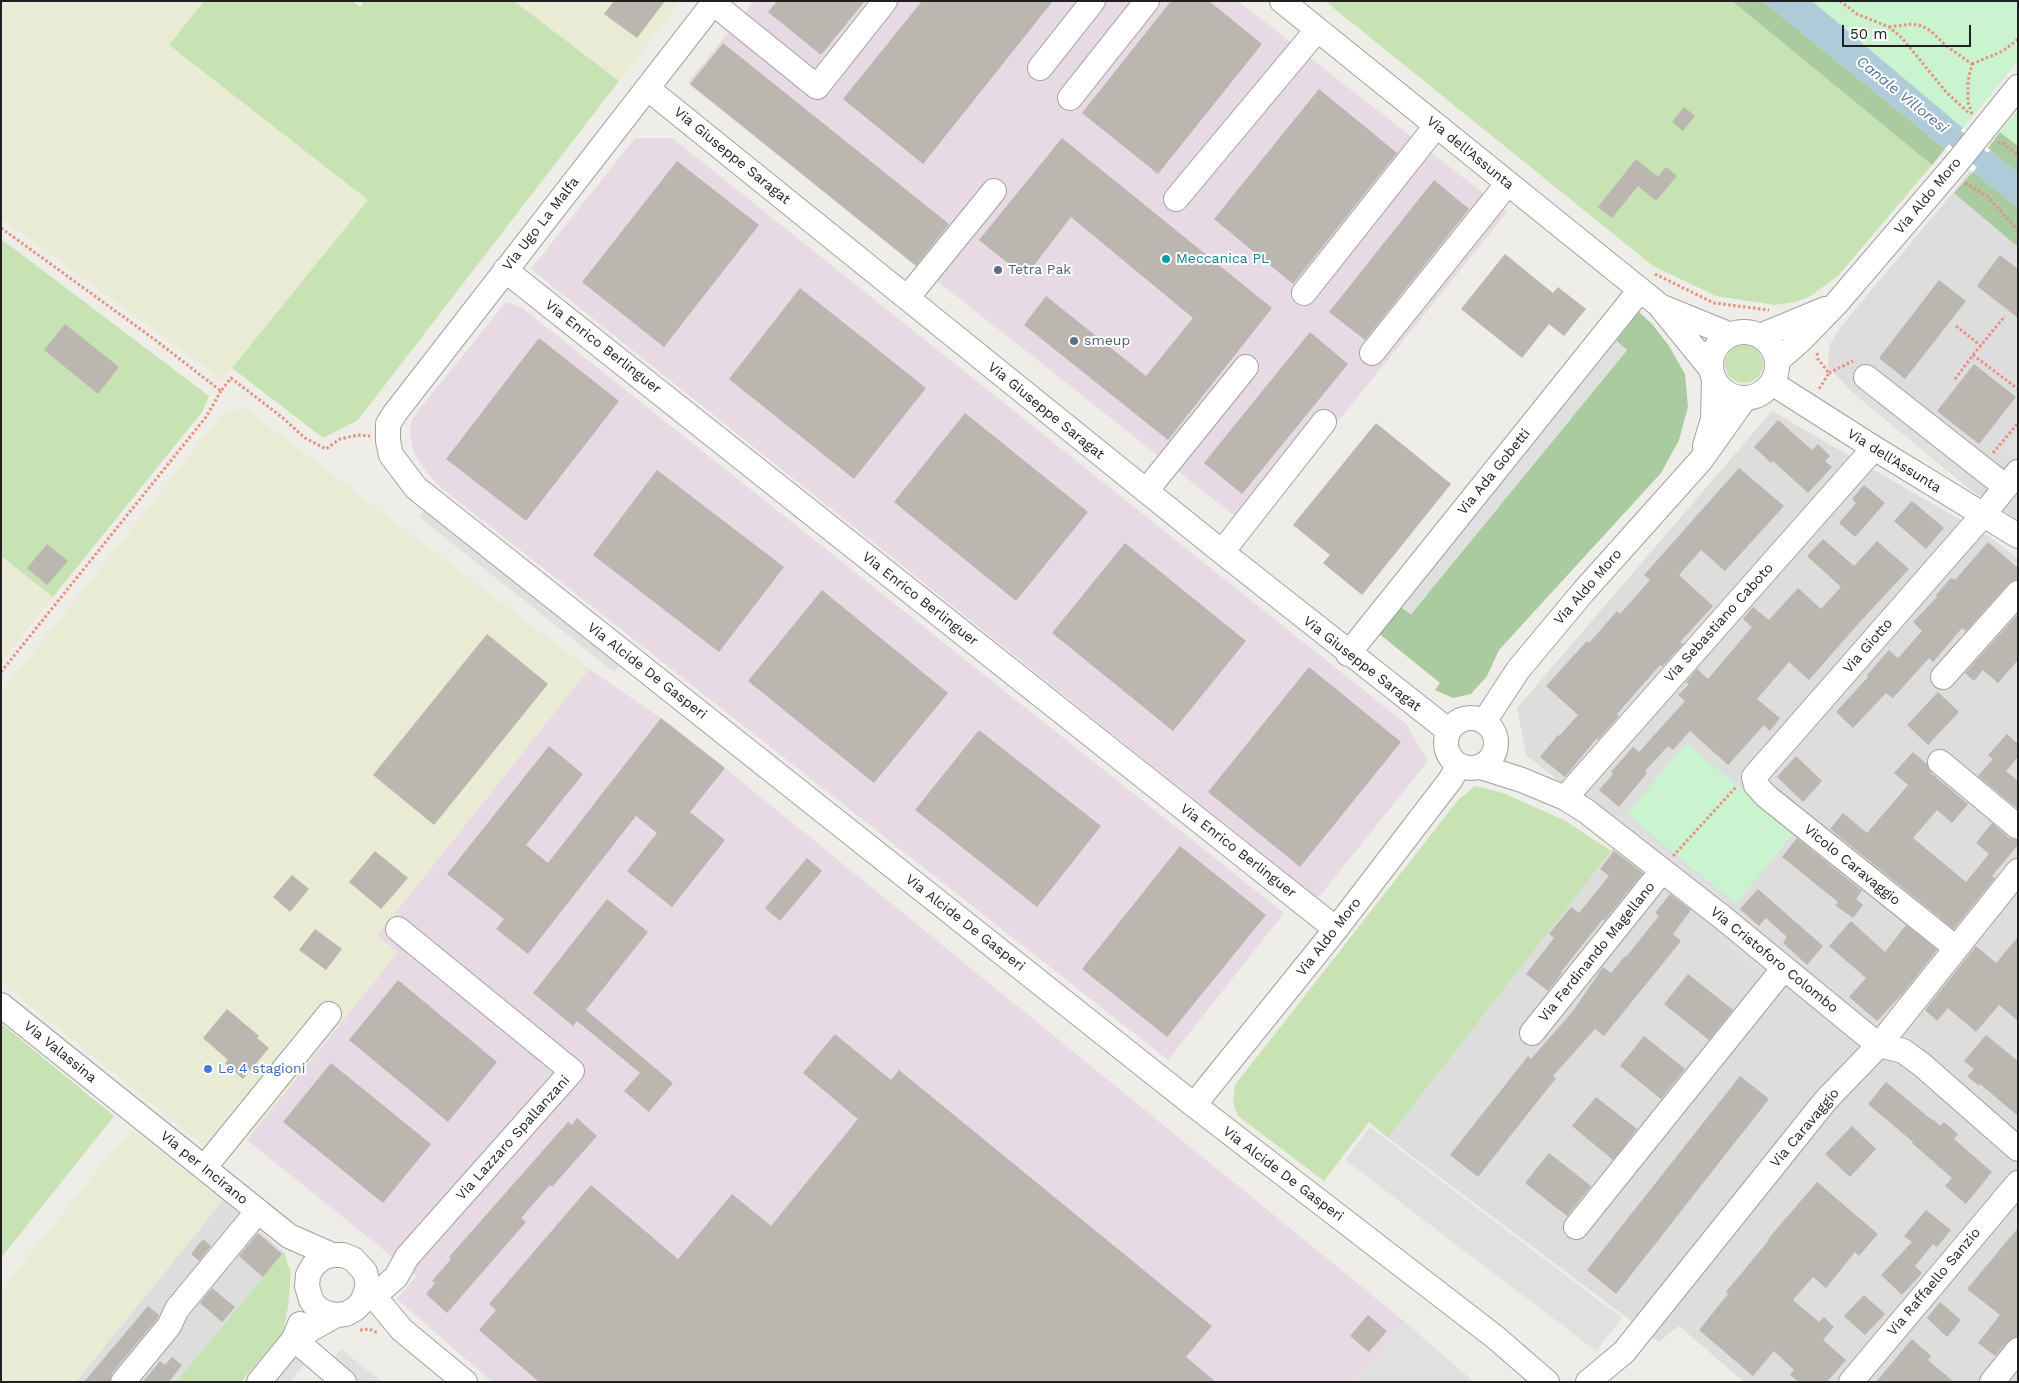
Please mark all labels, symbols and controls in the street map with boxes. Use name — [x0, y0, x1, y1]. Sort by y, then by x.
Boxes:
scale bar — [1844, 15, 1973, 47]
text: 50 m — [1850, 25, 1887, 43]
water label: Canale Villoresi — [1853, 53, 1951, 137]
street label: Via Giuseppe Saragat — [670, 104, 794, 208]
street label: Via dell'Assunta — [1423, 113, 1517, 193]
street label: Via Aldo Moro — [1891, 154, 1965, 238]
street label: Via Ugo La Malfa — [499, 174, 583, 274]
place label: Meccanica PL — [1176, 251, 1269, 267]
marker: Meccanica PL — [1160, 253, 1172, 265]
place label: Tetra Pak — [1008, 262, 1071, 278]
marker: Tetra Pak — [992, 264, 1004, 276]
street label: Via Enrico Berlinguer — [541, 296, 665, 398]
place label: smeup — [1084, 333, 1130, 349]
marker: smeup — [1068, 335, 1080, 347]
street label: Via Giuseppe Saragat — [984, 359, 1108, 463]
street label: Via dell'Assunta — [1844, 425, 1944, 497]
street label: Via Ada Gobetti — [1454, 426, 1534, 518]
street label: Via Aldo Moro — [1550, 546, 1626, 628]
street label: Via Enrico Berlinguer — [858, 548, 982, 650]
street label: Via Sebastiano Caboto — [1661, 560, 1777, 686]
street label: Via Giuseppe Saragat — [1300, 613, 1424, 715]
street label: Via Giotto — [1840, 615, 1896, 677]
street label: Via Alcide De Gasperi — [584, 619, 710, 723]
street label: Via Enrico Berlinguer — [1176, 800, 1300, 902]
street label: Vicolo Caravaggio — [1800, 821, 1904, 909]
street label: Via Alcide De Gasperi — [902, 871, 1028, 975]
street label: Via Ferdinando Magellano — [1535, 879, 1659, 1025]
street label: Via Aldo Moro — [1293, 894, 1365, 980]
street label: Via Cristoforo Colombo — [1707, 903, 1841, 1017]
street label: Via Valassina — [20, 1017, 100, 1087]
place label: Le 4 stagioni — [218, 1061, 305, 1077]
marker: Le 4 stagioni — [202, 1063, 214, 1075]
street label: Via Lazzaro Spallanzani — [453, 1072, 573, 1204]
street label: Via Caravaggio — [1767, 1085, 1843, 1171]
street label: Via Alcide De Gasperi — [1219, 1123, 1347, 1225]
street label: Via per Incirano — [157, 1128, 251, 1208]
street label: Via Raffaello Sanzio — [1884, 1225, 1984, 1339]

